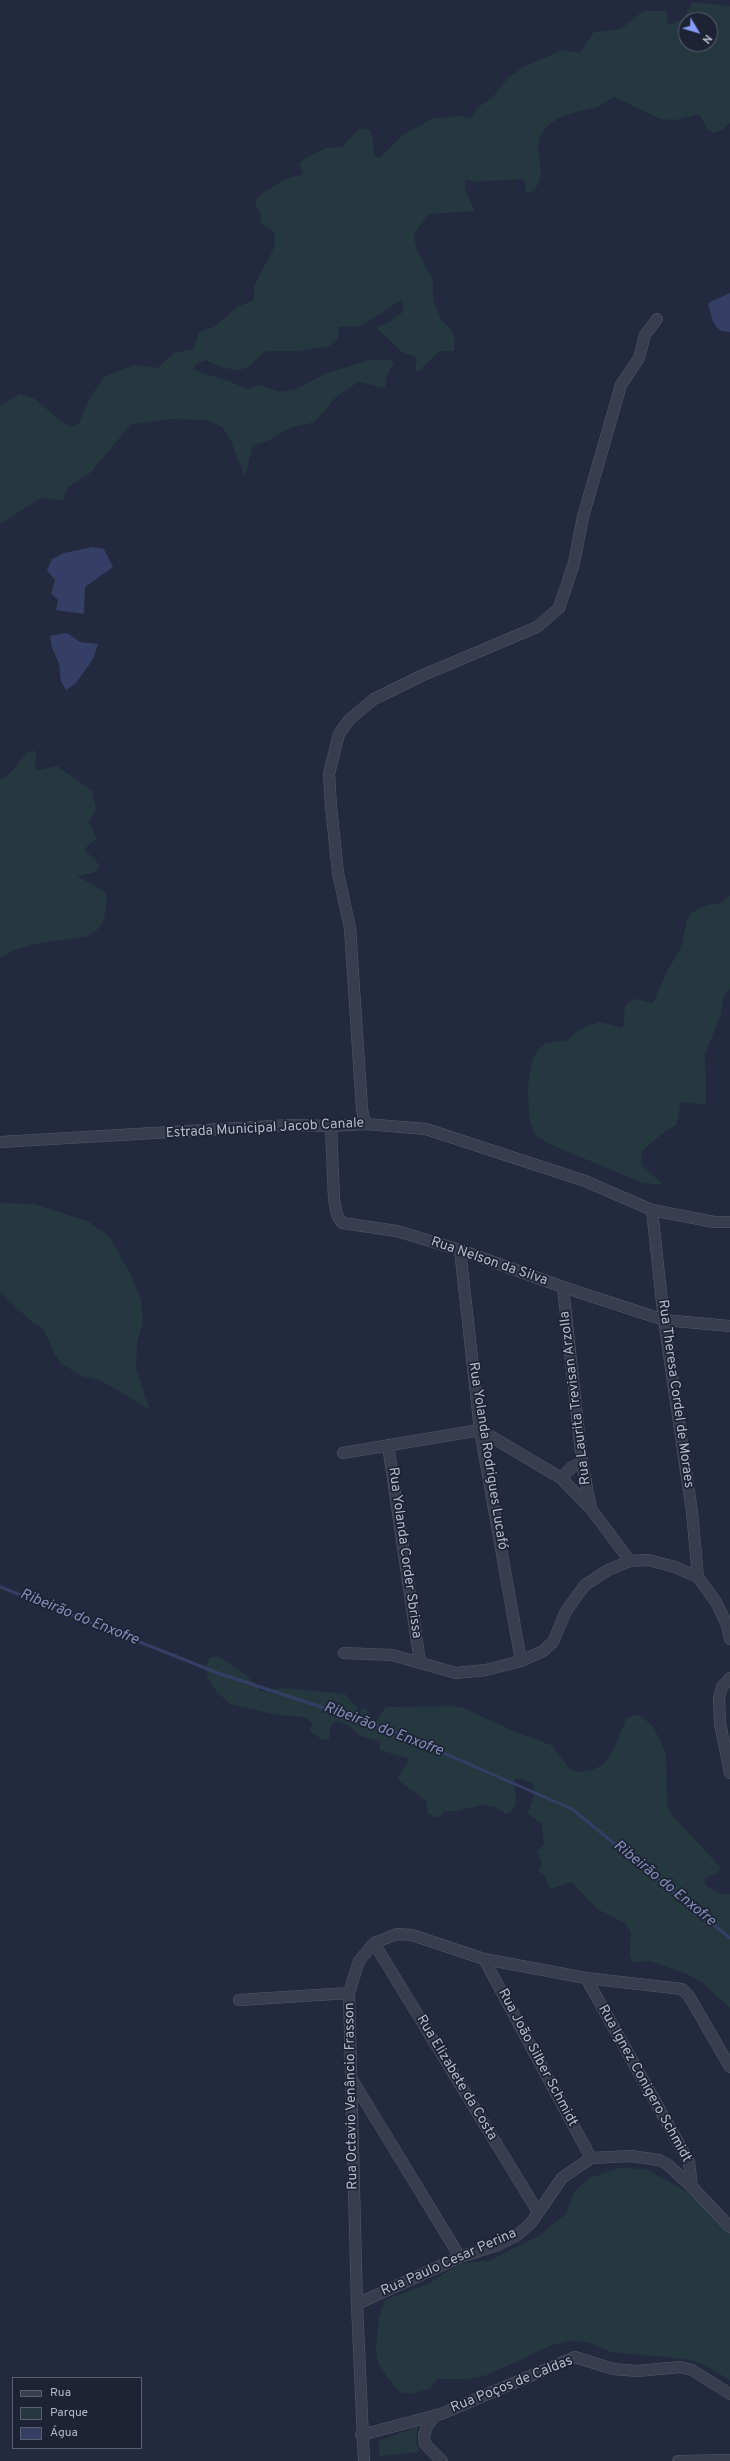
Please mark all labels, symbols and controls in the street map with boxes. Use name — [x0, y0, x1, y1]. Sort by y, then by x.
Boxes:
north arrow — [678, 12, 718, 52]
text: N — [699, 31, 715, 46]
street label: Estrada Municipal Jacob Canale — [165, 1115, 365, 1143]
street label: Rua Nelson da Silva — [428, 1234, 550, 1290]
street label: Rua Theresa Cordel de Moraes — [653, 1299, 697, 1489]
street label: Rua Laurita Trevisan Arzolla — [557, 1310, 595, 1486]
street label: Rua Yolanda Rodrigues Lucafó — [464, 1361, 510, 1551]
street label: Rua Yolanda Corder Sbrissa — [384, 1466, 424, 1640]
water label: Ribeirão do Enxofre — [17, 1586, 141, 1650]
water label: Ribeirão do Enxofre — [321, 1699, 445, 1761]
water label: Ribeirão do Enxofre — [609, 1837, 719, 1931]
street label: Rua João Silber Schmidt — [494, 1986, 580, 2130]
street label: Rua Octavio Venâncio Frasson — [342, 2002, 362, 2190]
street label: Rua Ignez Conigero Schmidt — [594, 2002, 694, 2166]
street label: Rua Elizabete da Costa — [412, 2012, 500, 2144]
street label: Rua Paulo Cesar Perina — [379, 2226, 519, 2300]
street label: Rua Poços de Caldas — [449, 2353, 575, 2417]
legend — [12, 2377, 142, 2449]
text: Rua — [50, 2385, 71, 2401]
text: Parque — [50, 2405, 88, 2421]
text: Água — [50, 2425, 78, 2441]

